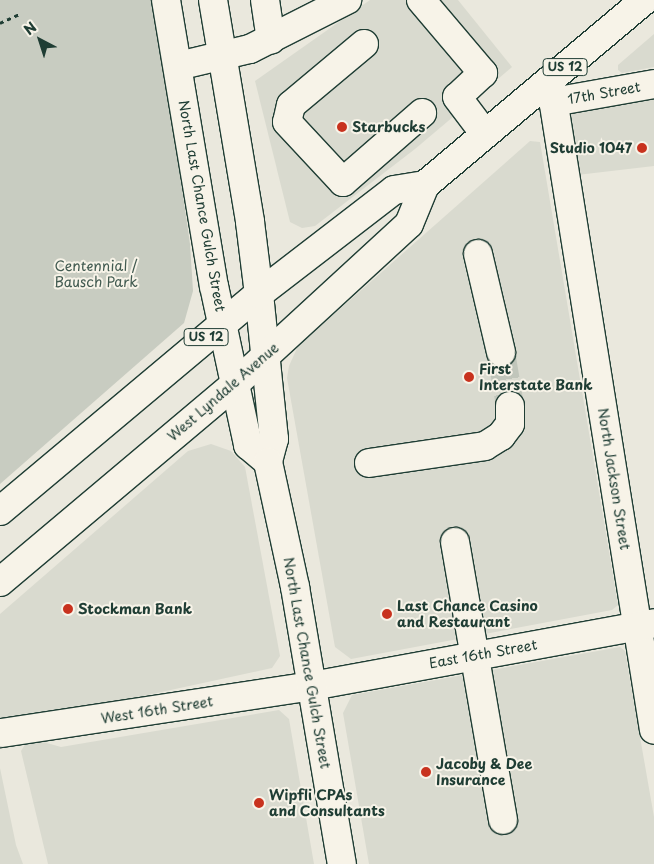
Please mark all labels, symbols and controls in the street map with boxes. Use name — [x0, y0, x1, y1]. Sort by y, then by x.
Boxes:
north arrow — [15, 15, 65, 65]
text: N — [19, 17, 41, 40]
road number: US 12 — [542, 58, 588, 76]
street label: 17th Street — [566, 78, 642, 108]
street label: North Last Chance Gulch Street — [175, 98, 229, 314]
place label: Starbucks — [352, 119, 425, 135]
marker: Starbucks — [336, 121, 348, 133]
place label: Studio 1047 — [550, 140, 632, 156]
marker: Studio 1047 — [636, 142, 648, 154]
park label: Centennial / Bausch Park — [54, 258, 138, 290]
road number: US 12 — [184, 328, 228, 347]
street label: West Lyndale Avenue — [164, 339, 282, 445]
place label: First Interstate Bank — [479, 361, 593, 394]
marker: First Interstate Bank — [463, 371, 475, 383]
street label: North Jackson Street — [594, 407, 634, 551]
street label: North Last Chance Gulch Street — [280, 555, 334, 771]
place label: Last Chance Casino and Restaurant — [397, 598, 537, 630]
place label: Stockman Bank — [78, 601, 192, 617]
marker: Stockman Bank — [62, 603, 74, 615]
marker: Last Chance Casino and Restaurant — [381, 608, 393, 620]
street label: East 16th Street — [427, 636, 539, 672]
street label: West 16th Street — [100, 693, 214, 727]
place label: Jacoby & Dee Insurance — [436, 756, 533, 789]
marker: Jacoby & Dee Insurance — [420, 766, 432, 778]
place label: Wipfli CPAs and Consultants — [269, 787, 386, 820]
marker: Wipfli CPAs and Consultants — [253, 797, 265, 809]

